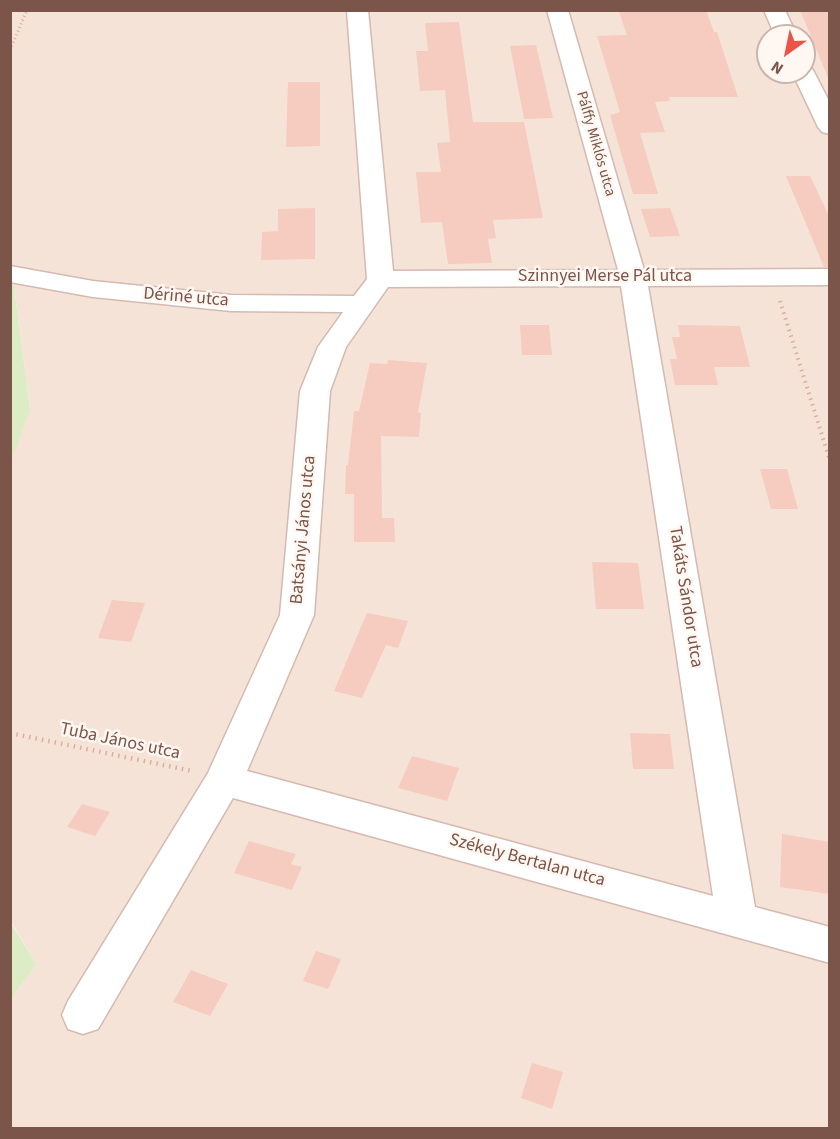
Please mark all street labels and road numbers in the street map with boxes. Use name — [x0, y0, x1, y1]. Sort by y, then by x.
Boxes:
street label: Pálffy Miklós utca — [571, 89, 619, 199]
street label: Szinnyei Merse Pál utca — [518, 266, 692, 288]
street label: Dériné utca — [142, 284, 230, 312]
street label: Batsányi János utca — [287, 455, 321, 605]
street label: Takáts Sándor utca — [663, 525, 707, 669]
street label: Tuba János utca — [58, 719, 182, 765]
street label: Székely Bertalan utca — [447, 830, 607, 892]

